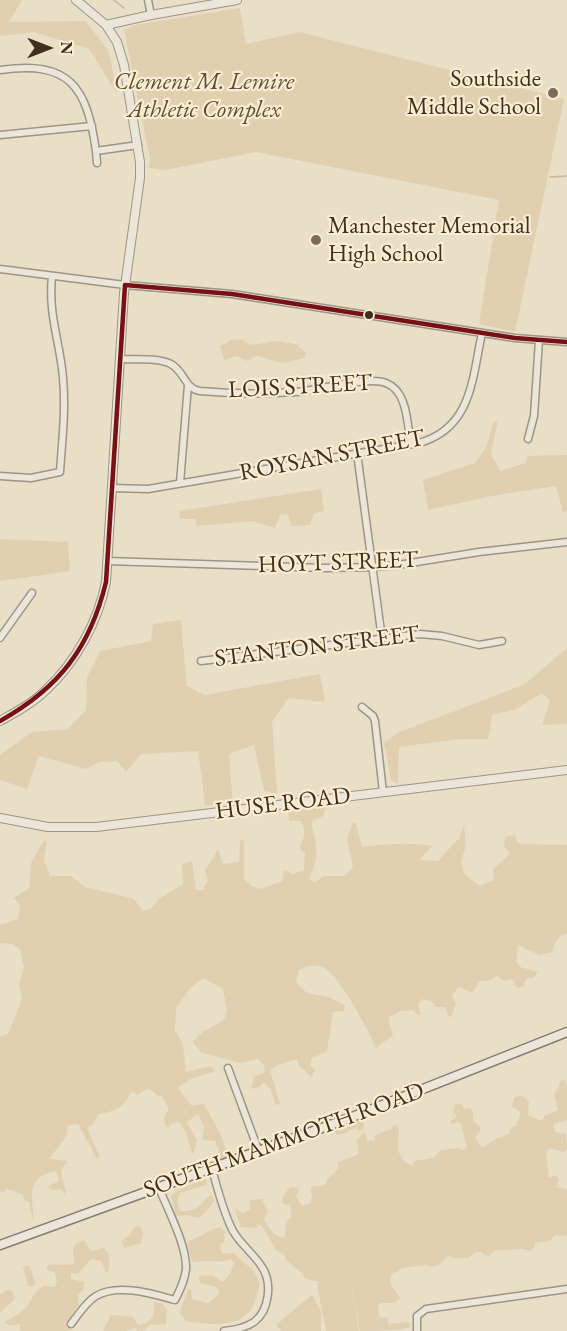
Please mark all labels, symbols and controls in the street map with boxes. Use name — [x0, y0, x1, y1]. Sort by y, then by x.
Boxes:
north arrow — [18, 18, 78, 78]
text: N — [56, 42, 77, 54]
place label: Southside Middle School — [407, 65, 541, 121]
park label: Clement M. Lemire Athletic Complex — [114, 68, 294, 124]
marker: Southside Middle School — [546, 86, 560, 100]
place label: Manchester Memorial High School — [328, 212, 531, 268]
marker: Manchester Memorial High School — [309, 233, 323, 247]
unlabelled marker — [363, 309, 375, 321]
street label: LOIS STREET — [227, 369, 373, 405]
street label: ROYSAN STREET — [237, 424, 427, 488]
street label: HOYT STREET — [257, 546, 419, 580]
street label: STANTON STREET — [213, 620, 421, 674]
street label: HUSE ROAD — [214, 781, 352, 827]
street label: SOUTH MAMMOTH ROAD — [140, 1077, 428, 1205]

